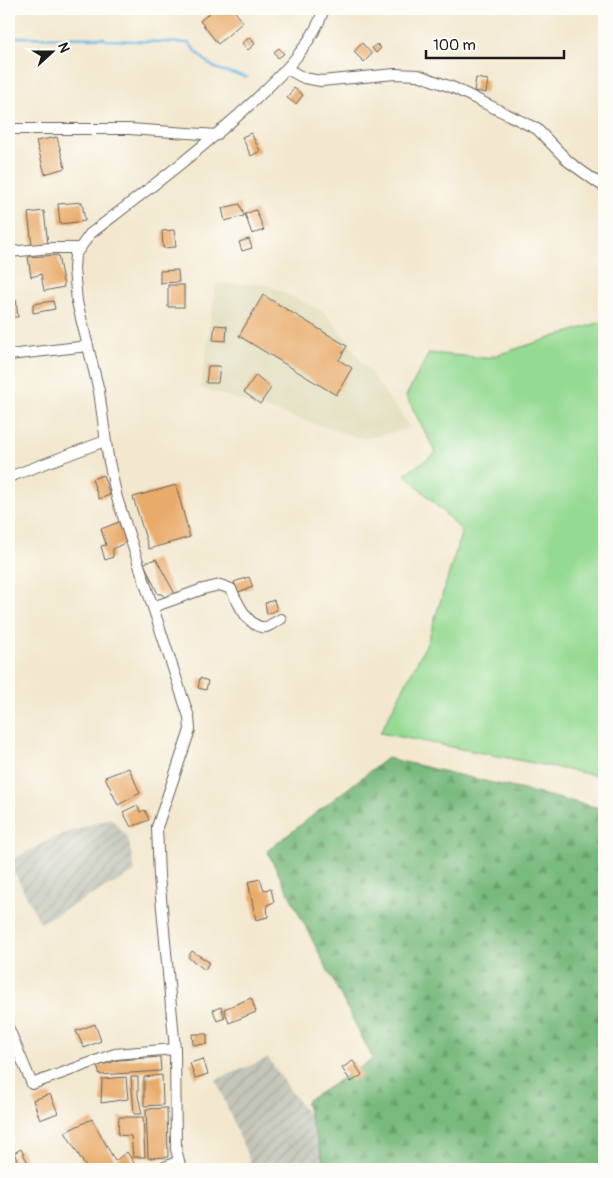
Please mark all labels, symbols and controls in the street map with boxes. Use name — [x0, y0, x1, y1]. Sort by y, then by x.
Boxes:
north arrow — [28, 28, 78, 78]
scale bar — [426, 28, 563, 60]
text: 100 m — [433, 36, 476, 55]
text: N — [54, 40, 73, 55]

